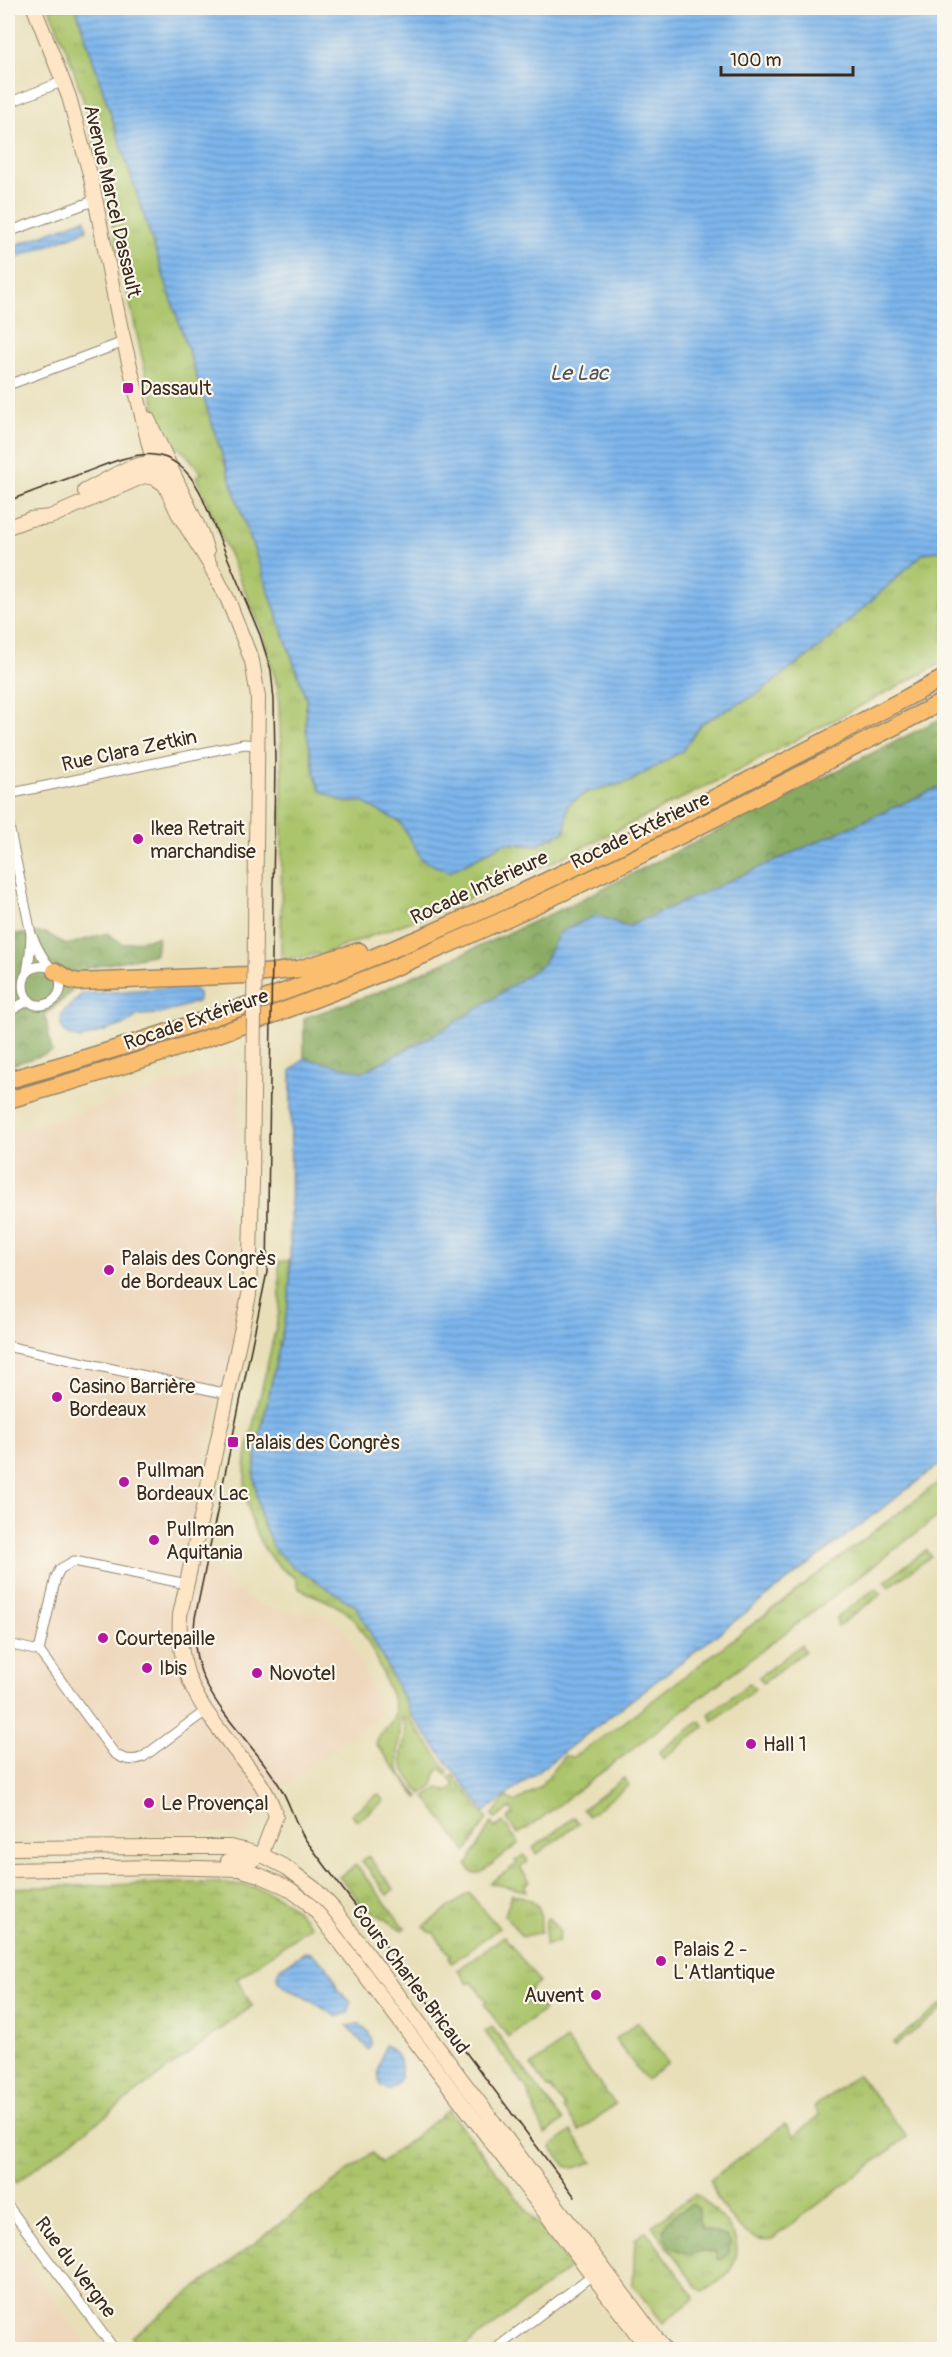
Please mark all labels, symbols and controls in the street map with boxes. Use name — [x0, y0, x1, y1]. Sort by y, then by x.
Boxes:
scale bar — [721, 39, 853, 77]
text: 100 m — [730, 49, 782, 72]
street label: Avenue Marcel Dassault — [78, 102, 147, 301]
water label: Le Lac — [549, 360, 610, 387]
place label: Dassault — [140, 376, 212, 401]
marker: Dassault — [121, 381, 135, 395]
street label: Rue Clara Zetkin — [59, 724, 199, 777]
street label: Rocade Extérieure — [567, 786, 714, 875]
place label: Ikea Retrait marchandise — [150, 816, 256, 864]
marker: Ikea Retrait marchandise — [131, 832, 145, 846]
street label: Rocade Intérieure — [407, 845, 552, 930]
street label: Rocade Extérieure — [121, 983, 272, 1056]
place label: Palais des Congrès de Bordeaux Lac — [121, 1246, 276, 1294]
marker: Palais des Congrès de Bordeaux Lac — [102, 1263, 116, 1277]
place label: Casino Barrière Bordeaux — [69, 1374, 196, 1422]
marker: Casino Barrière Bordeaux — [50, 1390, 64, 1404]
place label: Palais des Congrès — [245, 1430, 400, 1455]
marker: Palais des Congrès — [226, 1435, 240, 1449]
place label: Pullman Bordeaux Lac — [136, 1458, 249, 1506]
marker: Pullman Bordeaux Lac — [117, 1475, 131, 1489]
place label: Pullman Aquitania — [166, 1517, 243, 1565]
marker: Pullman Aquitania — [147, 1533, 161, 1547]
place label: Courtepaille — [115, 1626, 215, 1651]
marker: Courtepaille — [96, 1631, 110, 1645]
place label: Ibis — [159, 1656, 187, 1681]
marker: Ibis — [140, 1661, 154, 1675]
place label: Novotel — [269, 1661, 336, 1686]
marker: Novotel — [250, 1666, 264, 1680]
place label: Hall 1 — [763, 1732, 807, 1757]
marker: Hall 1 — [744, 1737, 758, 1751]
place label: Le Provençal — [161, 1791, 269, 1816]
marker: Le Provençal — [142, 1796, 156, 1810]
street label: Cours Charles Bricaud — [346, 1900, 475, 2059]
place label: Palais 2 - L'Atlantique — [673, 1937, 775, 1985]
marker: Palais 2 - L'Atlantique — [654, 1954, 668, 1968]
place label: Auvent — [524, 1983, 585, 2008]
marker: Auvent — [589, 1988, 603, 2002]
street label: Rue du Vergne — [29, 2212, 122, 2323]

